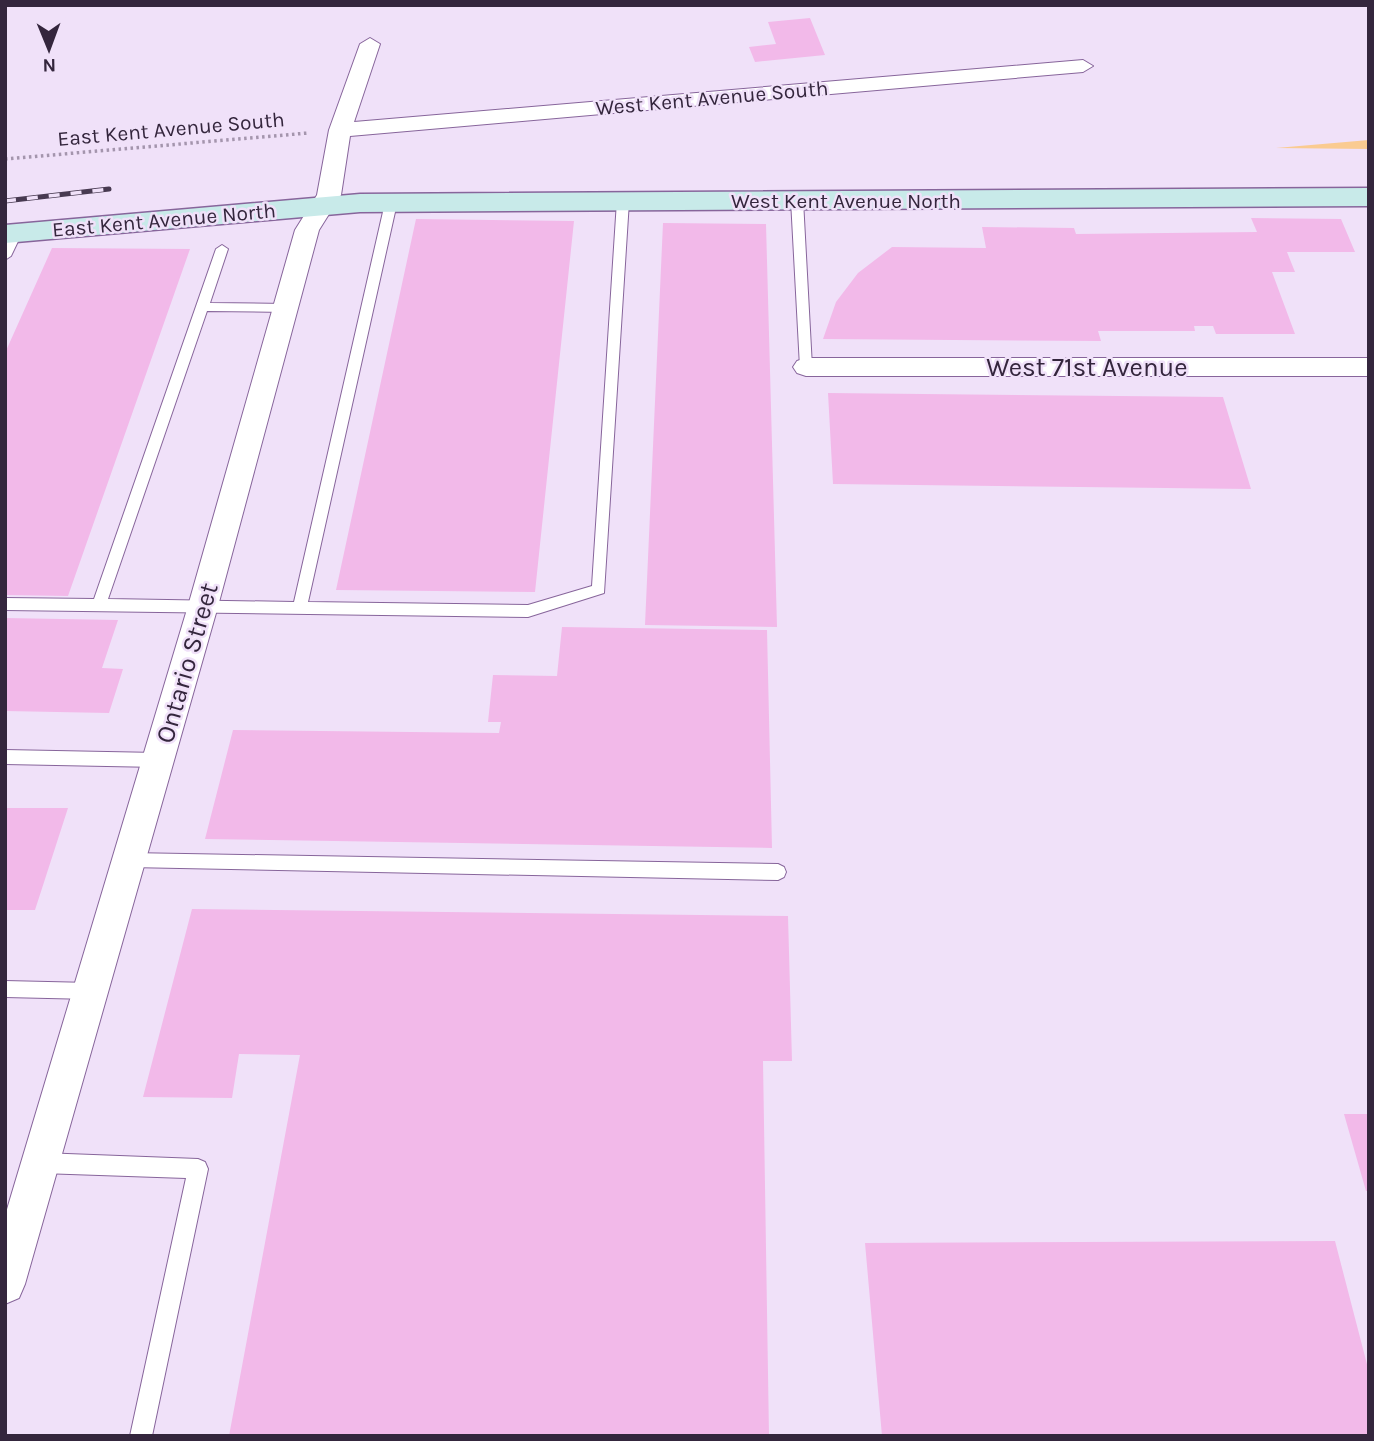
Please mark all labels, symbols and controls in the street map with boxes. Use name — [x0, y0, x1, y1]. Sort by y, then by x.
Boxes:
north arrow — [14, 14, 84, 84]
text: N — [42, 54, 56, 76]
street label: West Kent Avenue South — [595, 76, 829, 120]
street label: East Kent Avenue South — [56, 107, 286, 151]
street label: West Kent Avenue North — [731, 189, 961, 213]
street label: East Kent Avenue North — [51, 198, 277, 242]
street label: West 71st Avenue — [986, 352, 1188, 383]
street label: Ontario Street — [149, 579, 225, 747]

